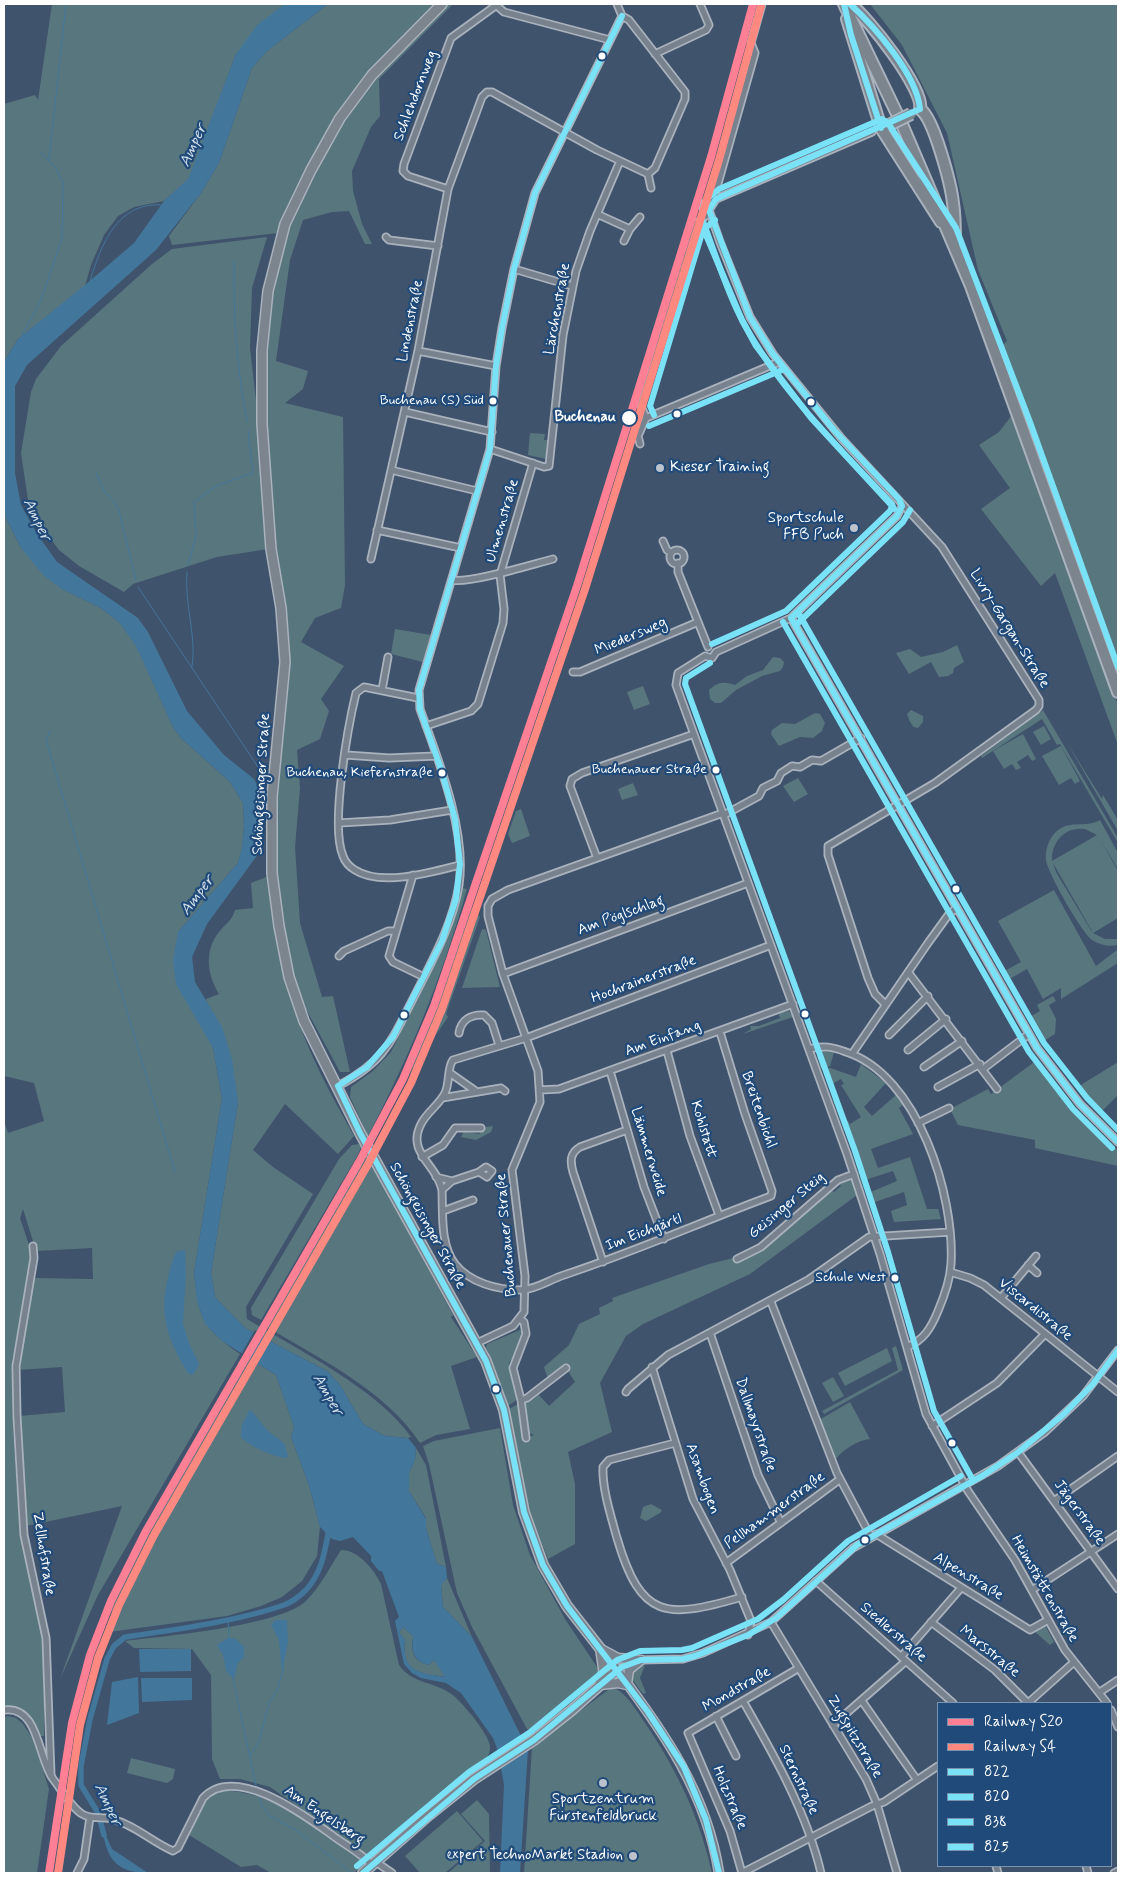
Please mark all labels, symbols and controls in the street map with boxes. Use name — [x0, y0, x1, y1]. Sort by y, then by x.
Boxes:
street label: Schlehdornweg — [390, 48, 442, 144]
unlabelled marker — [597, 51, 607, 61]
water label: Amper — [176, 122, 212, 170]
street label: Lärchenstraße — [541, 262, 575, 356]
street label: Lindenstraße — [394, 278, 428, 364]
place label: Buchenau (S) Süd — [380, 393, 484, 409]
marker: Buchenau (S) Süd — [488, 396, 498, 406]
unlabelled marker — [806, 397, 816, 407]
place label: Buchenau — [555, 409, 616, 427]
marker: Buchenau — [620, 409, 638, 427]
unlabelled marker — [672, 409, 682, 419]
place label: Kieser Training — [670, 459, 769, 477]
marker: Kieser Training — [654, 462, 666, 474]
street label: Ulmenstraße — [482, 477, 524, 565]
water label: Amper — [18, 496, 54, 544]
place label: Sportschule FFB Puch — [768, 510, 844, 545]
marker: Sportschule FFB Puch — [848, 522, 860, 534]
street label: Livry-Gargan-Straße — [965, 566, 1053, 692]
street label: Miedersweg — [592, 614, 670, 660]
street label: Schöngeisinger Straße — [249, 713, 275, 855]
place label: Buchenauer Straße — [592, 762, 707, 778]
place label: Buchenau, Kiefernstraße — [286, 765, 433, 781]
marker: Buchenauer Straße — [711, 765, 721, 775]
marker: Buchenau, Kiefernstraße — [437, 768, 447, 778]
water label: Amper — [177, 872, 219, 920]
unlabelled marker — [951, 884, 961, 894]
street label: Am Pöglschlag — [575, 892, 667, 940]
street label: Hochrainerstraße — [589, 952, 699, 1008]
unlabelled marker — [800, 1009, 810, 1019]
unlabelled marker — [399, 1010, 409, 1020]
street label: Am Einfang — [623, 1017, 703, 1061]
street label: Breitenbichl — [736, 1069, 780, 1151]
street label: Kohlstatt — [686, 1099, 720, 1161]
street label: Lämmerweide — [626, 1105, 670, 1199]
street label: Schöngeisinger Straße — [385, 1160, 469, 1292]
street label: Geisinger Steig — [745, 1169, 829, 1243]
street label: Buchenauer Straße — [493, 1173, 521, 1297]
street label: Im Eichgärtl — [603, 1210, 685, 1256]
place label: Schule West — [815, 1270, 886, 1286]
marker: Schule West — [890, 1273, 900, 1283]
street label: Viscardistraße — [994, 1275, 1076, 1345]
water label: Amper — [307, 1371, 347, 1419]
street label: Dallmayrstraße — [730, 1375, 780, 1475]
unlabelled marker — [491, 1384, 501, 1394]
unlabelled marker — [947, 1438, 957, 1448]
street label: Asambogen — [681, 1441, 723, 1517]
street label: Pellhammerstraße — [721, 1468, 829, 1554]
street label: Jägerstraße — [1049, 1477, 1109, 1549]
street label: Zellhofstraße — [28, 1511, 58, 1597]
street label: Heimstättenstraße — [1006, 1532, 1082, 1646]
unlabelled marker — [860, 1535, 870, 1545]
street label: Alpenstraße — [930, 1549, 1006, 1605]
street label: Siedlerstraße — [856, 1599, 930, 1667]
street label: Marsstraße — [955, 1622, 1023, 1682]
street label: Mondstraße — [700, 1663, 774, 1717]
street label: Zugspitzstraße — [822, 1692, 886, 1782]
legend — [937, 1702, 1112, 1867]
text: Railway S20 — [984, 1712, 1063, 1732]
text: Railway S4 — [984, 1737, 1056, 1757]
street label: Sternstraße — [774, 1742, 822, 1818]
text: 822 — [984, 1762, 1009, 1782]
street label: Holzstraße — [708, 1763, 750, 1833]
marker: Sportzentrum Fürstenfeldbruck — [597, 1777, 609, 1789]
water label: Amper — [89, 1781, 125, 1829]
street label: Am Engelsberg — [280, 1782, 368, 1850]
text: 820 — [984, 1787, 1009, 1807]
place label: Sportzentrum Fürstenfeldbruck — [549, 1791, 657, 1826]
text: 838 — [984, 1812, 1007, 1832]
text: 825 — [984, 1837, 1009, 1857]
place label: expert TechnoMarkt Stadion — [447, 1847, 623, 1865]
marker: expert TechnoMarkt Stadion — [627, 1850, 639, 1862]

